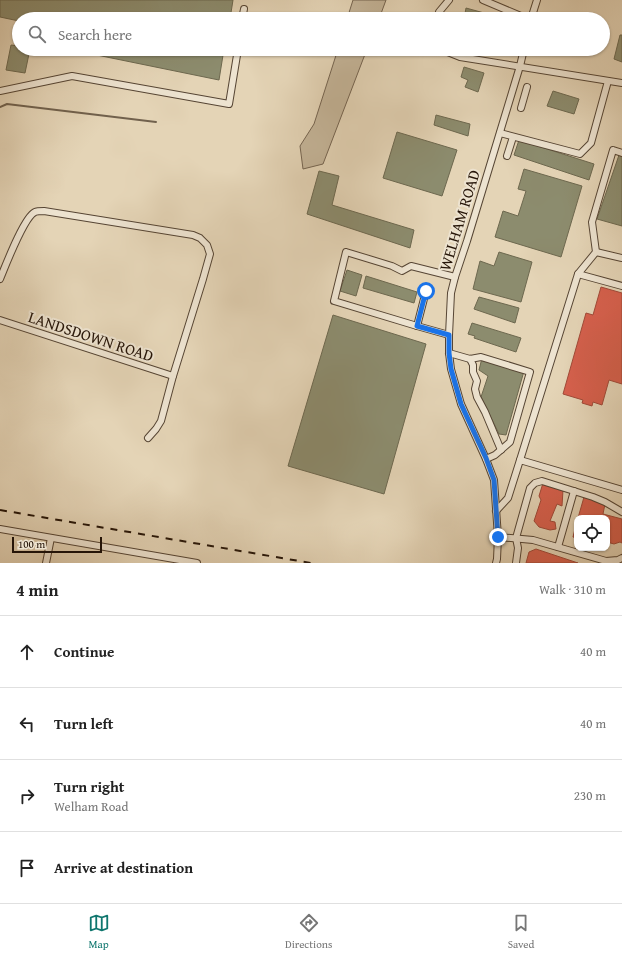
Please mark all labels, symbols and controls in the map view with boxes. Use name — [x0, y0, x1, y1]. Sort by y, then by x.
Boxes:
search box — [12, 12, 610, 56]
icon: search — [26, 23, 48, 45]
text: Search here — [58, 24, 132, 45]
street label: WELHAM ROAD — [432, 166, 486, 273]
route start — [417, 282, 435, 300]
street label: LANDSDOWN ROAD — [25, 304, 157, 368]
map controls — [574, 515, 610, 551]
button: locate — [574, 515, 610, 551]
route end — [489, 528, 507, 546]
scale bar — [12, 535, 102, 554]
text: 100 m — [18, 536, 45, 552]
text: 4 min — [16, 577, 58, 602]
text: Walk · 310 m — [539, 580, 606, 599]
icon: ahead — [16, 641, 38, 663]
text: Continue — [54, 641, 115, 662]
text: 40 m — [580, 642, 606, 661]
icon: left — [16, 713, 38, 735]
text: Turn left — [54, 713, 113, 734]
text: 40 m — [580, 714, 606, 733]
text: Turn right — [54, 776, 125, 797]
icon: right — [16, 785, 38, 807]
text: 230 m — [574, 786, 606, 805]
text: Welham Road — [54, 797, 128, 816]
icon: arrive — [16, 857, 38, 879]
text: Arrive at destination — [54, 857, 193, 878]
tab: Map — [88, 912, 110, 952]
tab: Directions — [285, 912, 332, 952]
tab: Saved — [508, 912, 534, 952]

